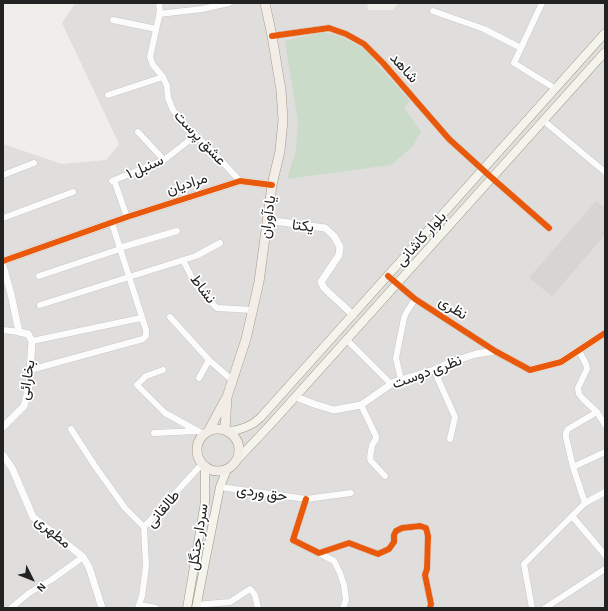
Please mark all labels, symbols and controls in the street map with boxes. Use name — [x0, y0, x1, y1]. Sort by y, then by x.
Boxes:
street label: شاهد — [386, 49, 422, 87]
street label: عشق پرست — [170, 107, 230, 169]
street label: سنبل ۱ — [124, 151, 166, 183]
street label: مرادیان — [164, 169, 210, 199]
street label: یادآوران — [256, 194, 280, 240]
street label: بلوار کاشانی — [392, 208, 450, 270]
street label: یکتا — [291, 216, 315, 236]
street label: نشاط — [186, 271, 220, 307]
street label: نظری — [435, 292, 471, 324]
street label: نظری دوست — [390, 351, 464, 393]
street label: بخارائی — [15, 359, 39, 401]
street label: حق وردی — [235, 481, 289, 505]
street label: طالقانی — [142, 487, 184, 531]
street label: سردار جنگل — [184, 502, 212, 572]
street label: مطهری — [31, 512, 75, 552]
north arrow — [12, 559, 52, 599]
text: N — [35, 581, 48, 594]

